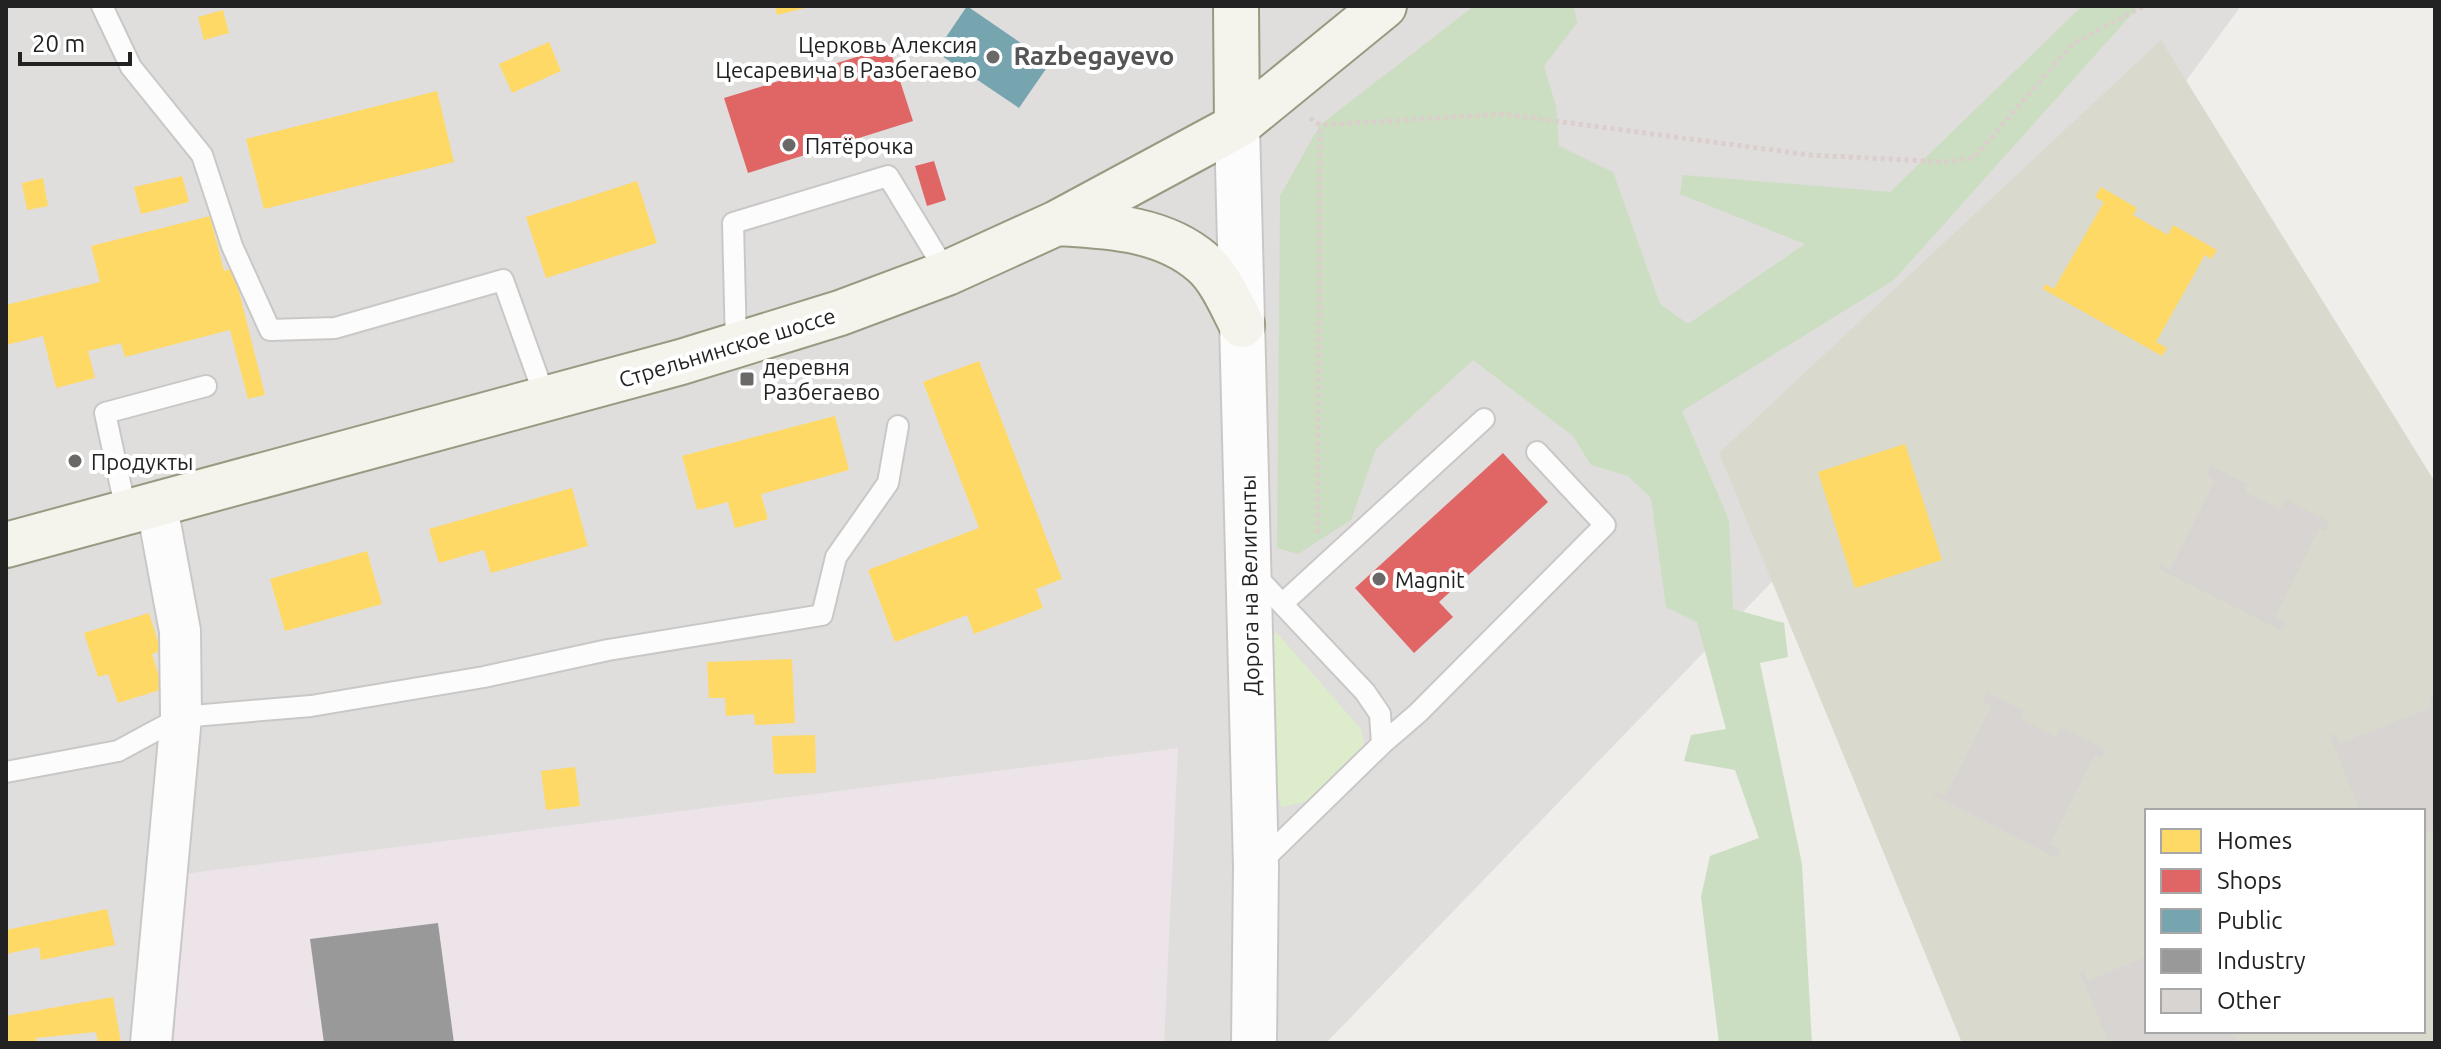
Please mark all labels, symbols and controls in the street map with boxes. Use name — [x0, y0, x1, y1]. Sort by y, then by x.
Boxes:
scale bar — [20, 16, 130, 66]
text: 20 m — [32, 30, 85, 57]
place label: Церковь Алексия Цесаревича в Разбегаево — [715, 32, 977, 82]
district label: Razbegayevo — [1014, 41, 1174, 70]
marker: Церковь Алексия Цесаревича в Разбегаево — [984, 48, 1002, 66]
place label: Пятёрочка — [805, 133, 914, 158]
marker: Пятёрочка — [780, 136, 798, 154]
street label: Стрельнинское шоссе — [616, 302, 838, 392]
place label: деревня Разбегаево — [763, 354, 880, 404]
marker: деревня Разбегаево — [738, 370, 756, 388]
place label: Продукты — [91, 449, 193, 474]
marker: Продукты — [66, 452, 84, 470]
street label: Дорога на Велигонты — [1235, 474, 1263, 696]
place label: Magnit — [1395, 567, 1465, 592]
marker: Magnit — [1370, 570, 1388, 588]
legend — [2145, 809, 2425, 1033]
text: Homes — [2217, 827, 2292, 854]
text: Shops — [2217, 867, 2282, 894]
text: Public — [2217, 907, 2282, 934]
text: Industry — [2217, 947, 2306, 974]
text: Other — [2217, 987, 2281, 1014]

